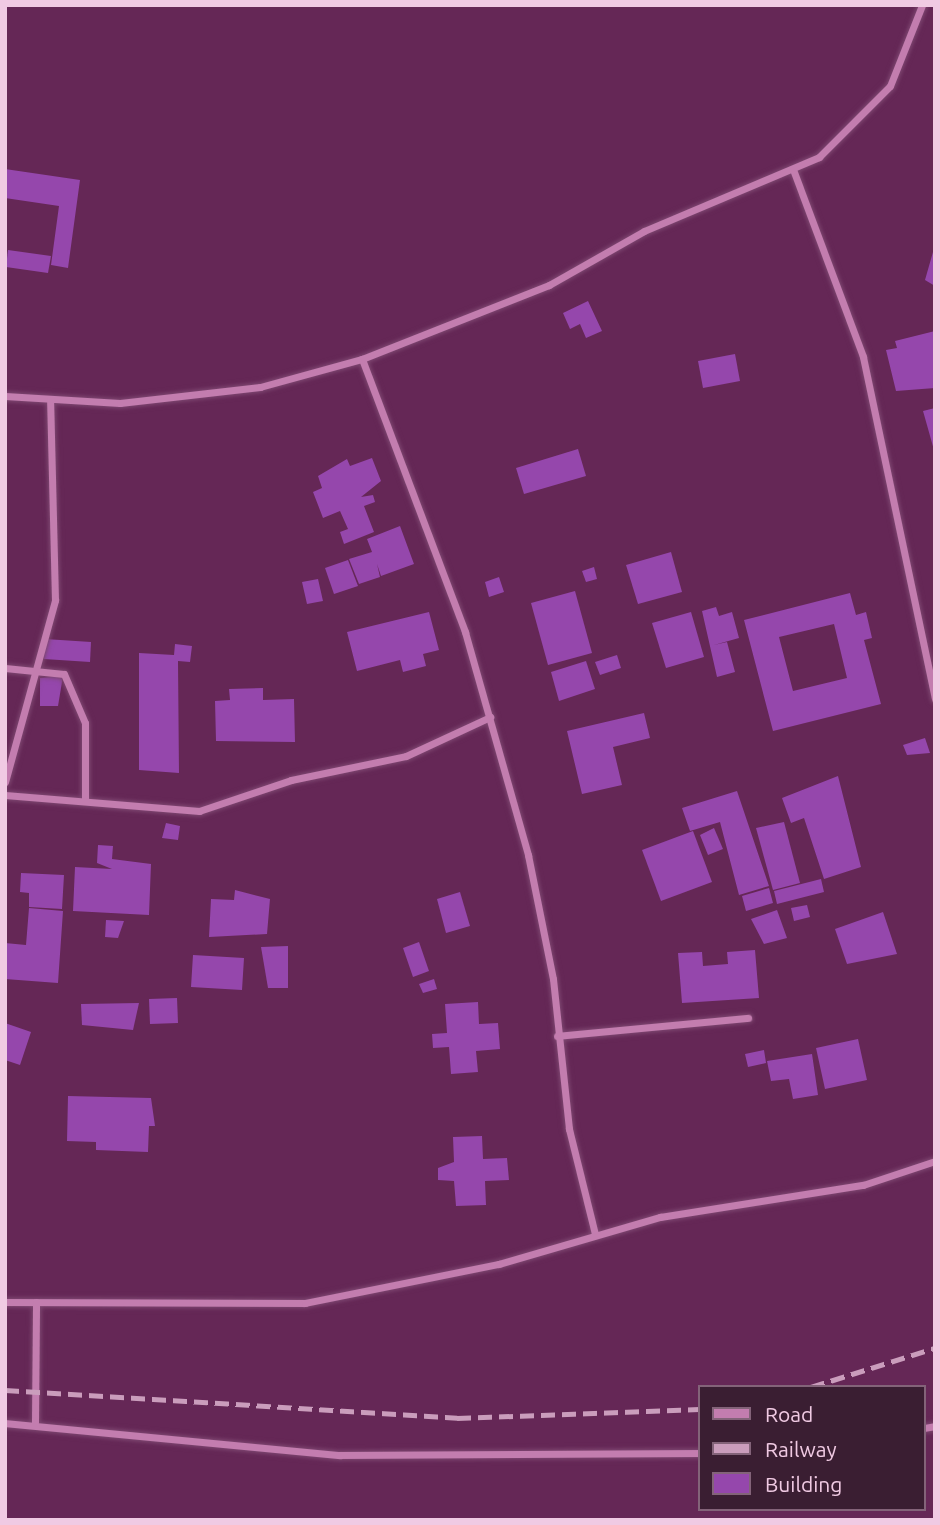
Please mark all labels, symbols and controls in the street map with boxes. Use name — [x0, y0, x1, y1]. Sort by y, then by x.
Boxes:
legend — [698, 1385, 926, 1511]
text: Road — [765, 1402, 813, 1426]
text: Railway — [765, 1437, 837, 1461]
text: Building — [765, 1472, 842, 1496]

